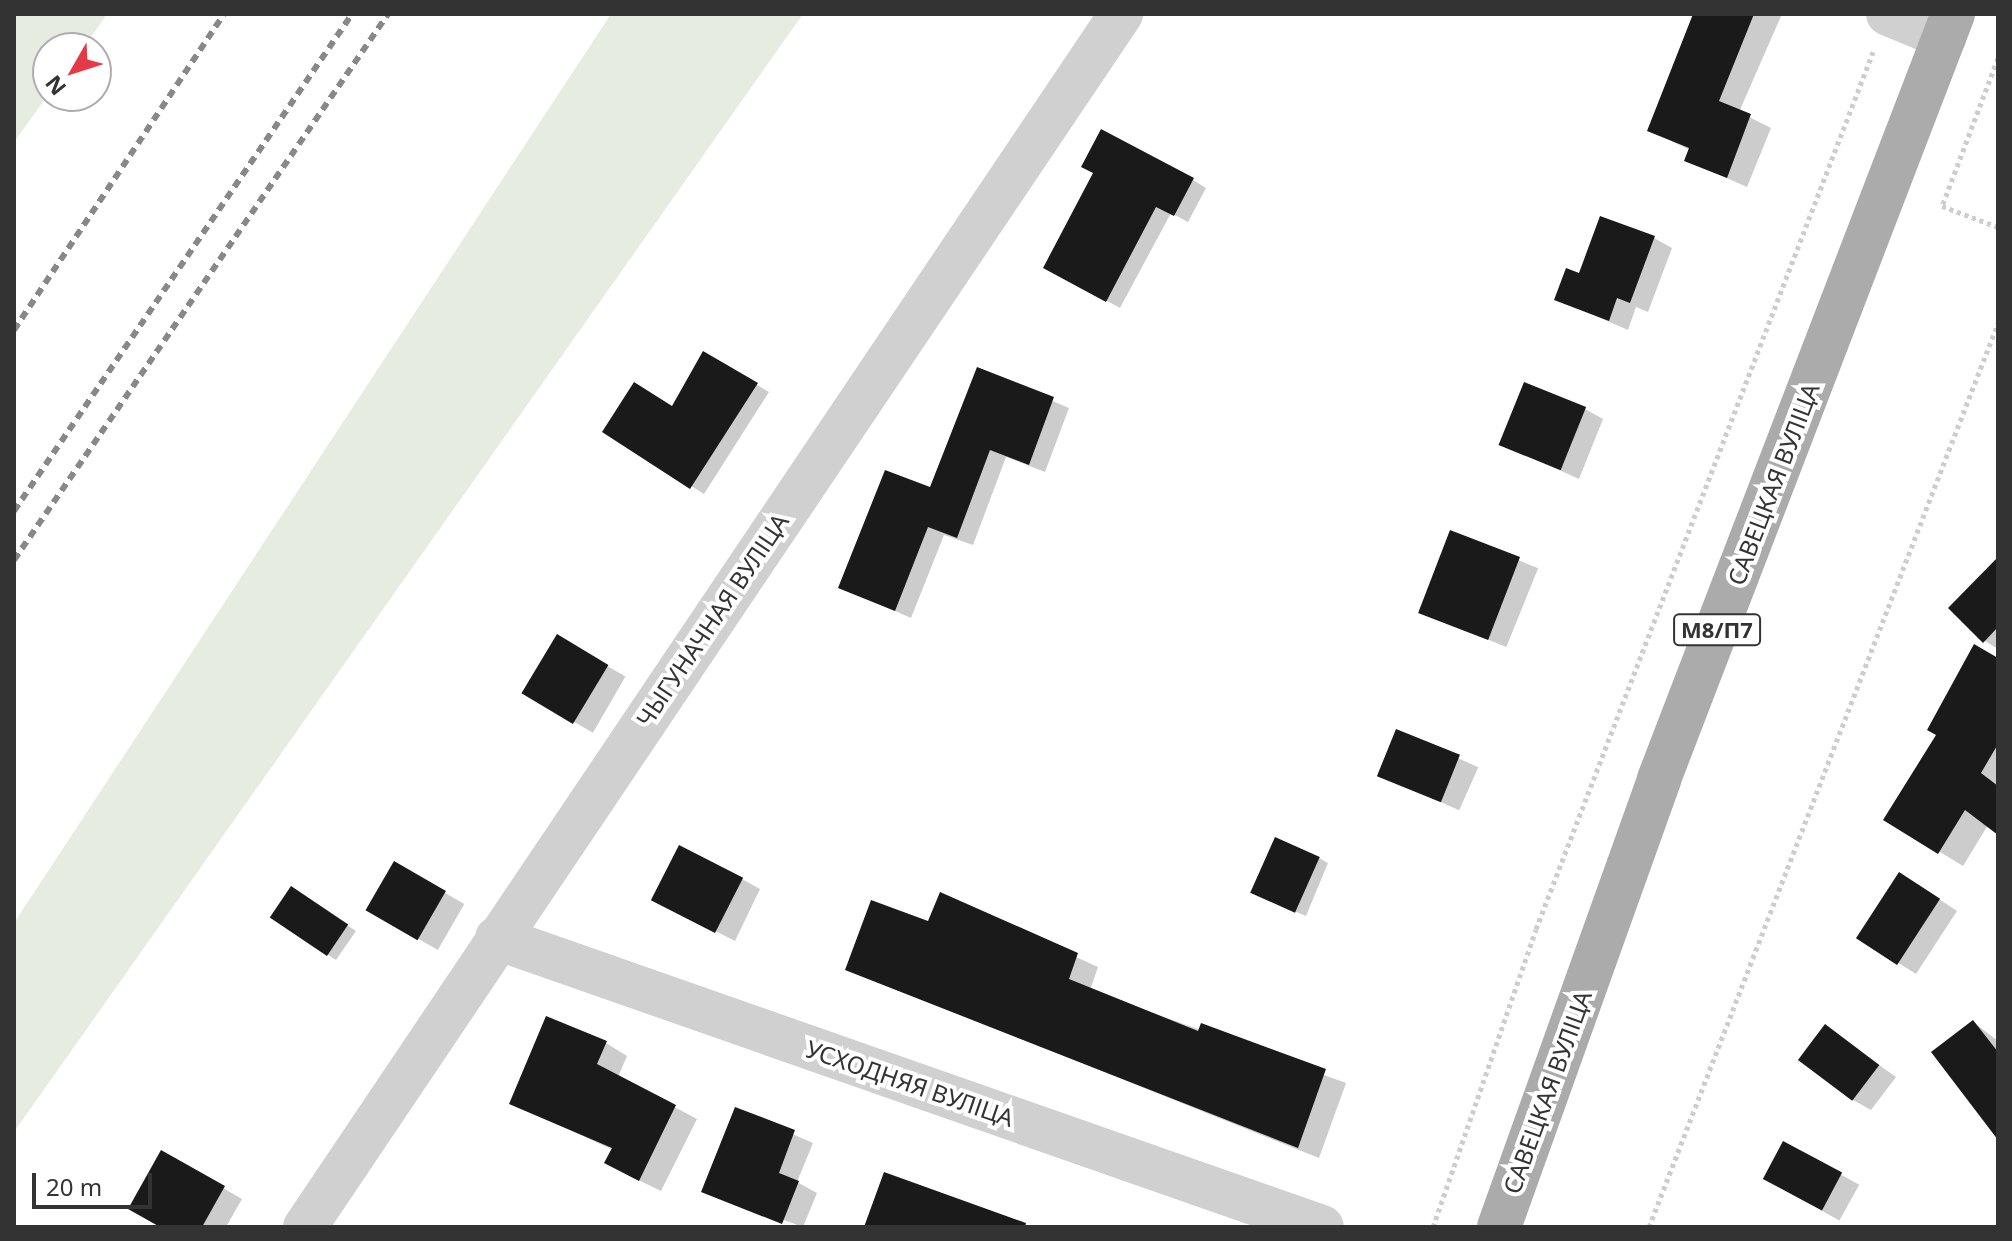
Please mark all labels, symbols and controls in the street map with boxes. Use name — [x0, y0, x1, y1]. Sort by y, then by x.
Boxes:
north arrow — [32, 32, 112, 112]
text: N — [38, 69, 72, 102]
street label: САВЕЦКАЯ ВУЛІЦА — [1721, 379, 1825, 589]
street label: ЧЫГУНАЧНАЯ ВУЛІЦА — [630, 508, 794, 732]
road number: М8/П7 — [1673, 612, 1761, 648]
street label: САВЕЦКАЯ ВУЛІЦА — [1497, 986, 1597, 1198]
street label: УСХОДНЯЯ ВУЛІЦА — [802, 1034, 1018, 1132]
scale bar — [36, 1157, 156, 1207]
text: 20 m — [46, 1170, 102, 1203]

